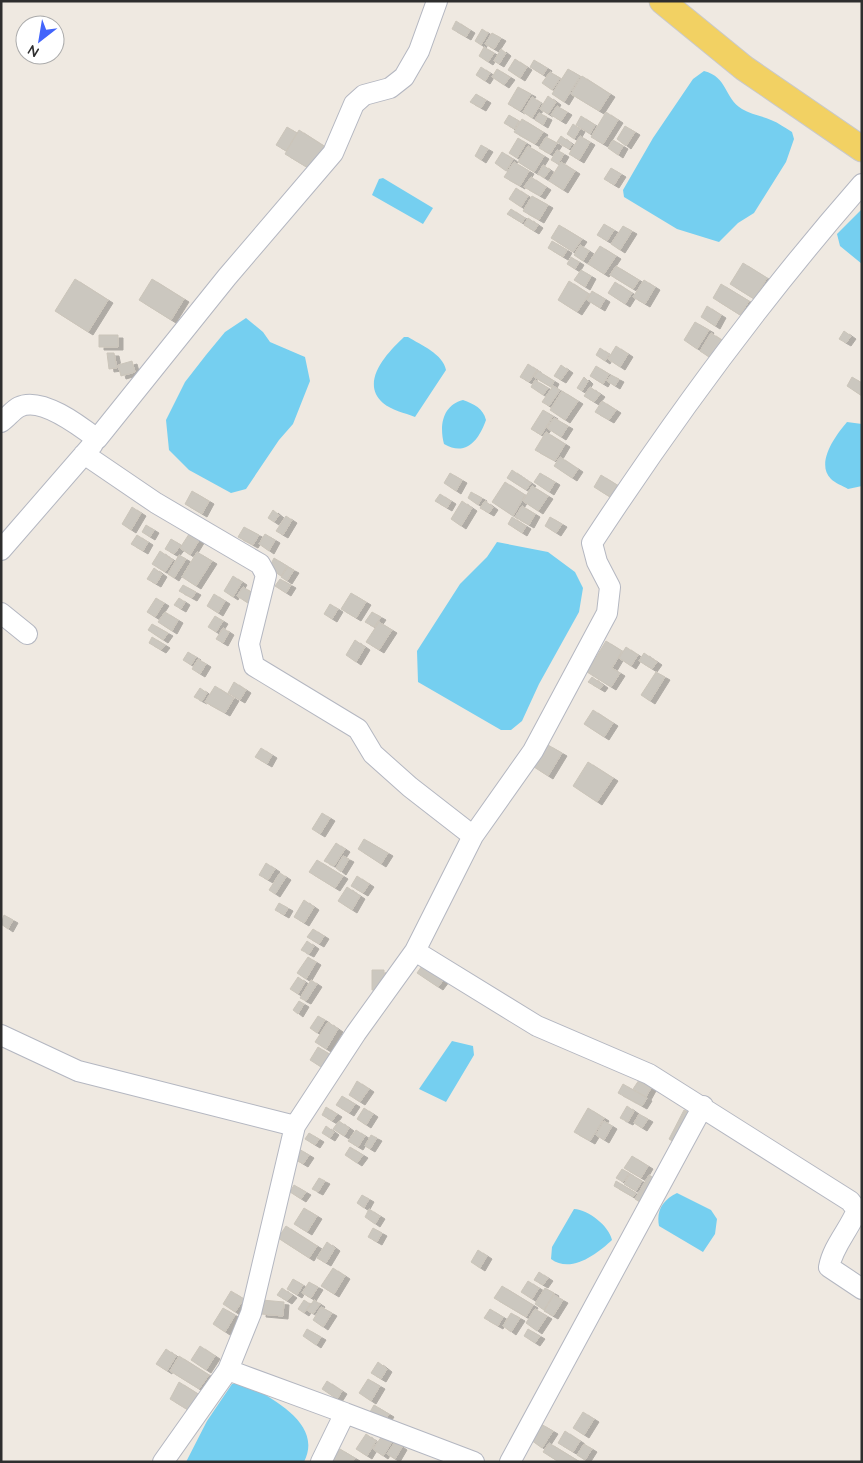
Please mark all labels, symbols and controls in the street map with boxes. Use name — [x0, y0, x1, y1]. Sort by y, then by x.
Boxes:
north arrow — [15, 15, 65, 65]
text: N — [24, 41, 42, 62]

